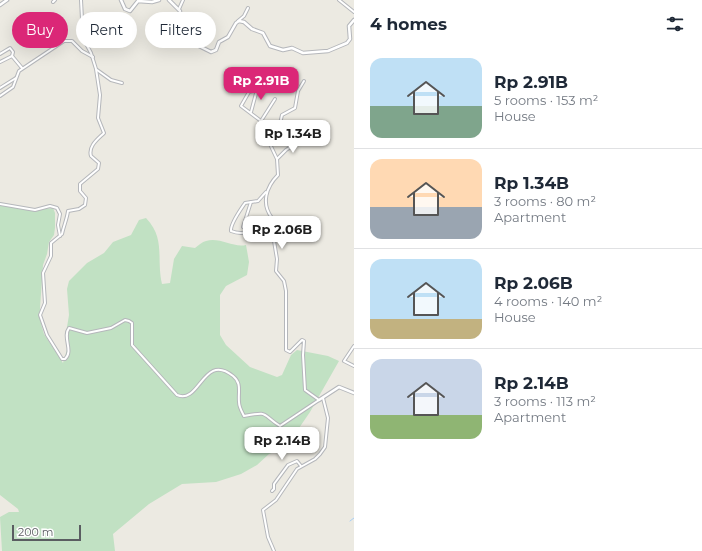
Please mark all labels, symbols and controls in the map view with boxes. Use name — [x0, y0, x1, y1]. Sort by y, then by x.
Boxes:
chip: Buy — [12, 12, 68, 48]
chip: Rent — [76, 12, 137, 48]
chip: Filters — [145, 12, 216, 48]
icon: filters — [664, 13, 686, 35]
text: 4 homes — [370, 14, 447, 34]
pin: Rp 2.91B — [220, 67, 302, 101]
text: Rp 2.91B — [233, 72, 289, 88]
text: Rp 2.91B — [494, 72, 568, 92]
icon: home — [402, 74, 450, 122]
text: 5 rooms · 153 m² — [494, 92, 598, 108]
text: House — [494, 108, 536, 124]
pin: Rp 1.34B — [252, 120, 334, 154]
text: Rp 1.34B — [264, 125, 322, 141]
text: Rp 1.34B — [494, 173, 569, 193]
icon: home — [402, 175, 450, 223]
text: 3 rooms · 80 m² — [494, 193, 596, 209]
text: Apartment — [494, 209, 566, 225]
pin: Rp 2.06B — [241, 216, 323, 250]
text: Rp 2.06B — [252, 221, 312, 237]
text: Rp 2.06B — [494, 273, 573, 293]
icon: home — [402, 275, 450, 323]
text: 4 rooms · 140 m² — [494, 293, 602, 309]
text: House — [494, 309, 536, 325]
text: Rp 2.14B — [494, 373, 569, 393]
icon: home — [402, 375, 450, 423]
text: 3 rooms · 113 m² — [494, 393, 596, 409]
text: Apartment — [494, 409, 566, 425]
pin: Rp 2.14B — [241, 427, 323, 461]
text: Rp 2.14B — [253, 432, 311, 448]
scale bar — [12, 523, 81, 542]
text: 200 m — [18, 525, 53, 539]

